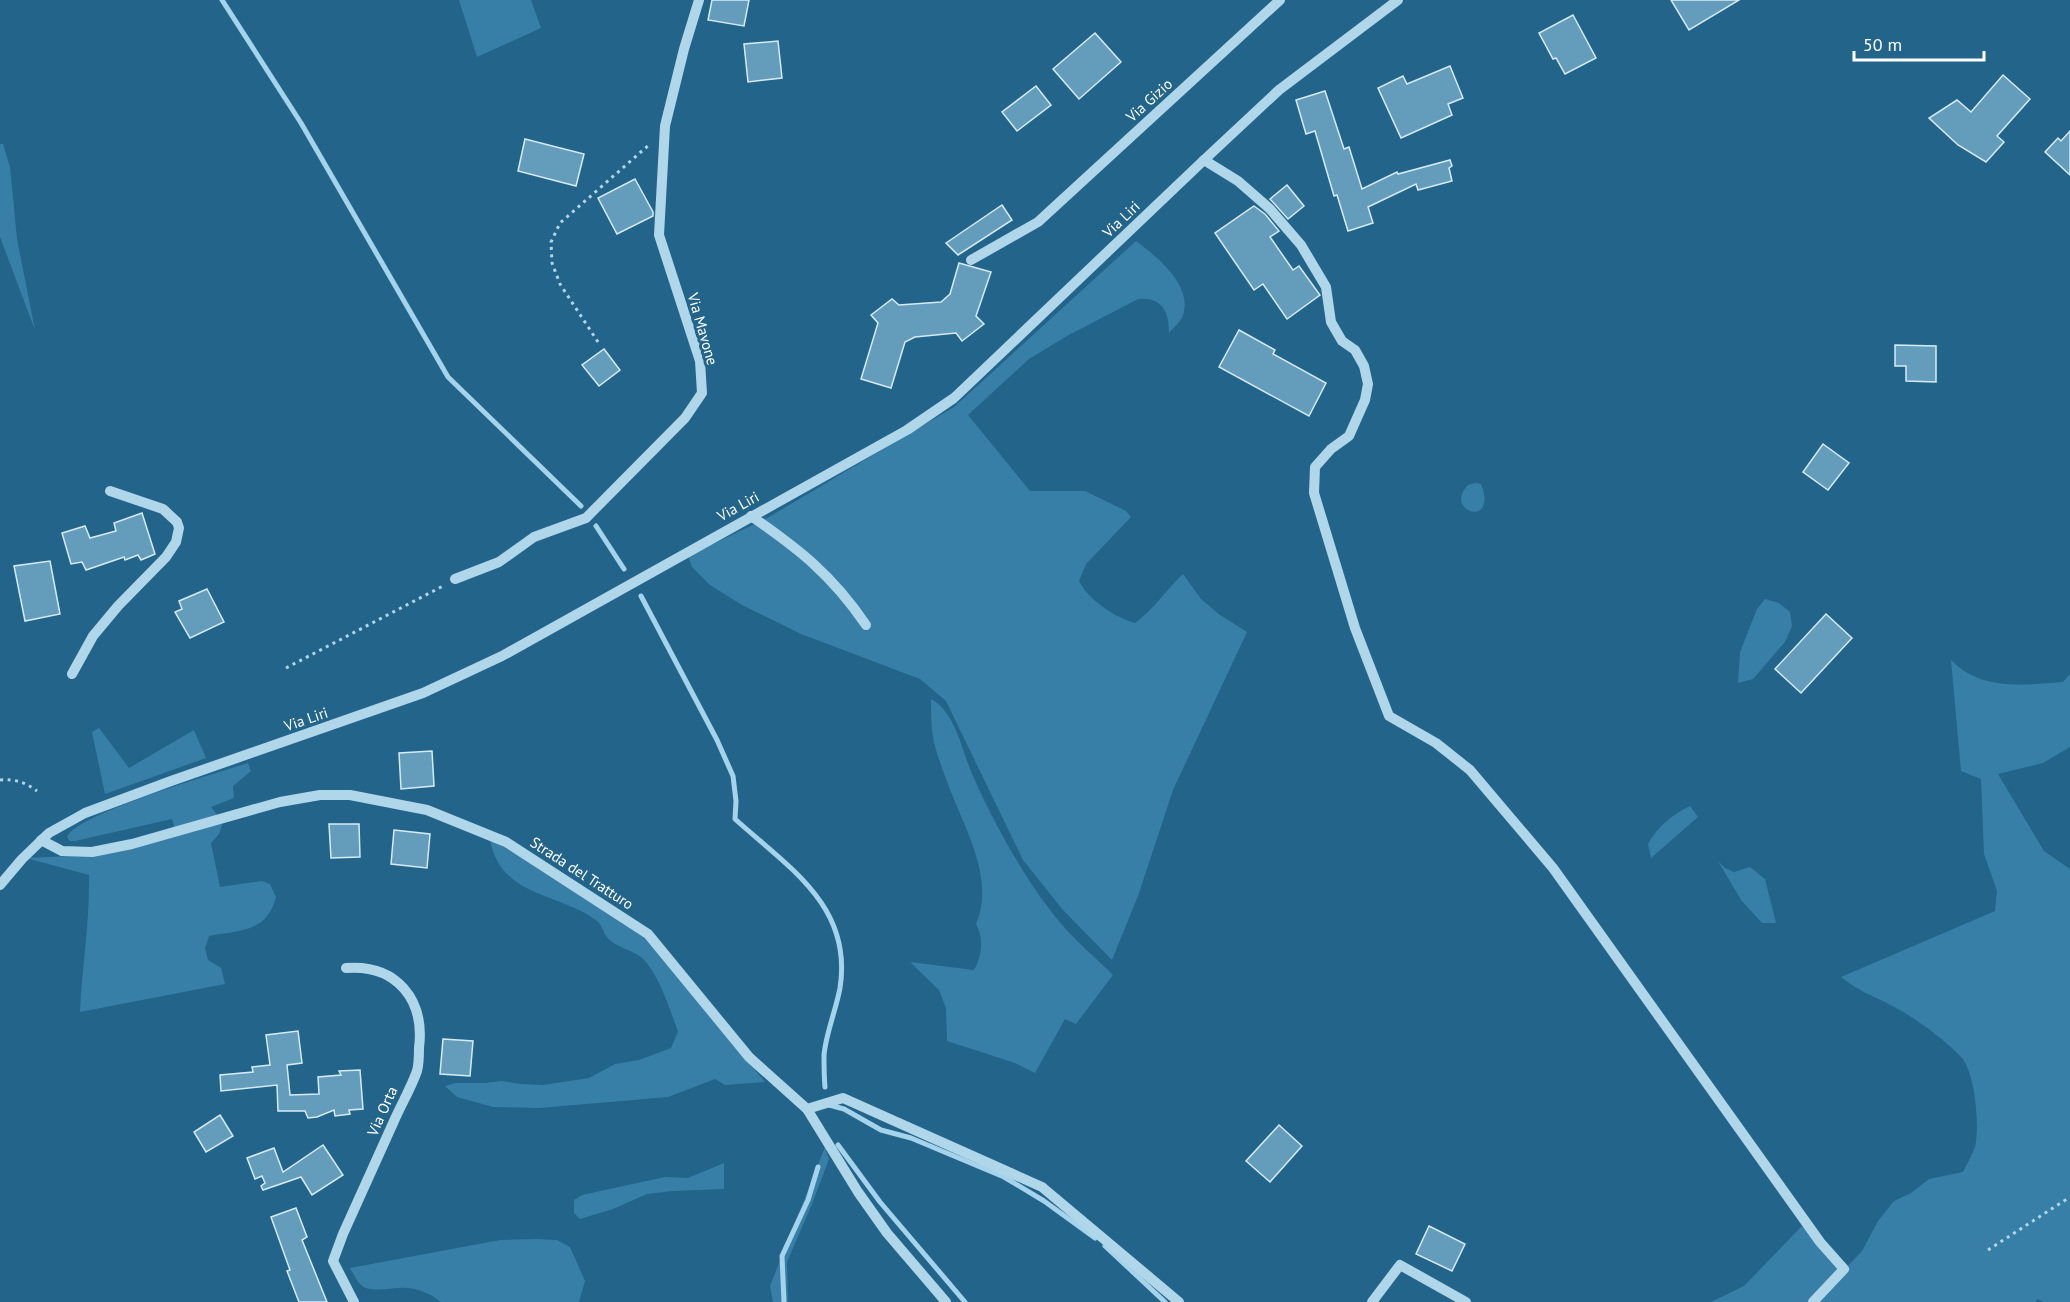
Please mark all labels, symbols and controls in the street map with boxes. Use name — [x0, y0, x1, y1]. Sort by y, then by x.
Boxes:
scale bar — [1854, 24, 1984, 62]
text: 50 m — [1863, 33, 1902, 56]
street label: Via Gizio — [1121, 74, 1176, 126]
street label: Via Liri — [1098, 197, 1144, 242]
street label: Via Mavone — [683, 290, 722, 367]
street label: Via Liri — [713, 487, 762, 526]
street label: Via Liri — [281, 703, 330, 736]
street label: Strada del Tratturo — [527, 833, 637, 913]
street label: Via Orta — [362, 1083, 401, 1140]

